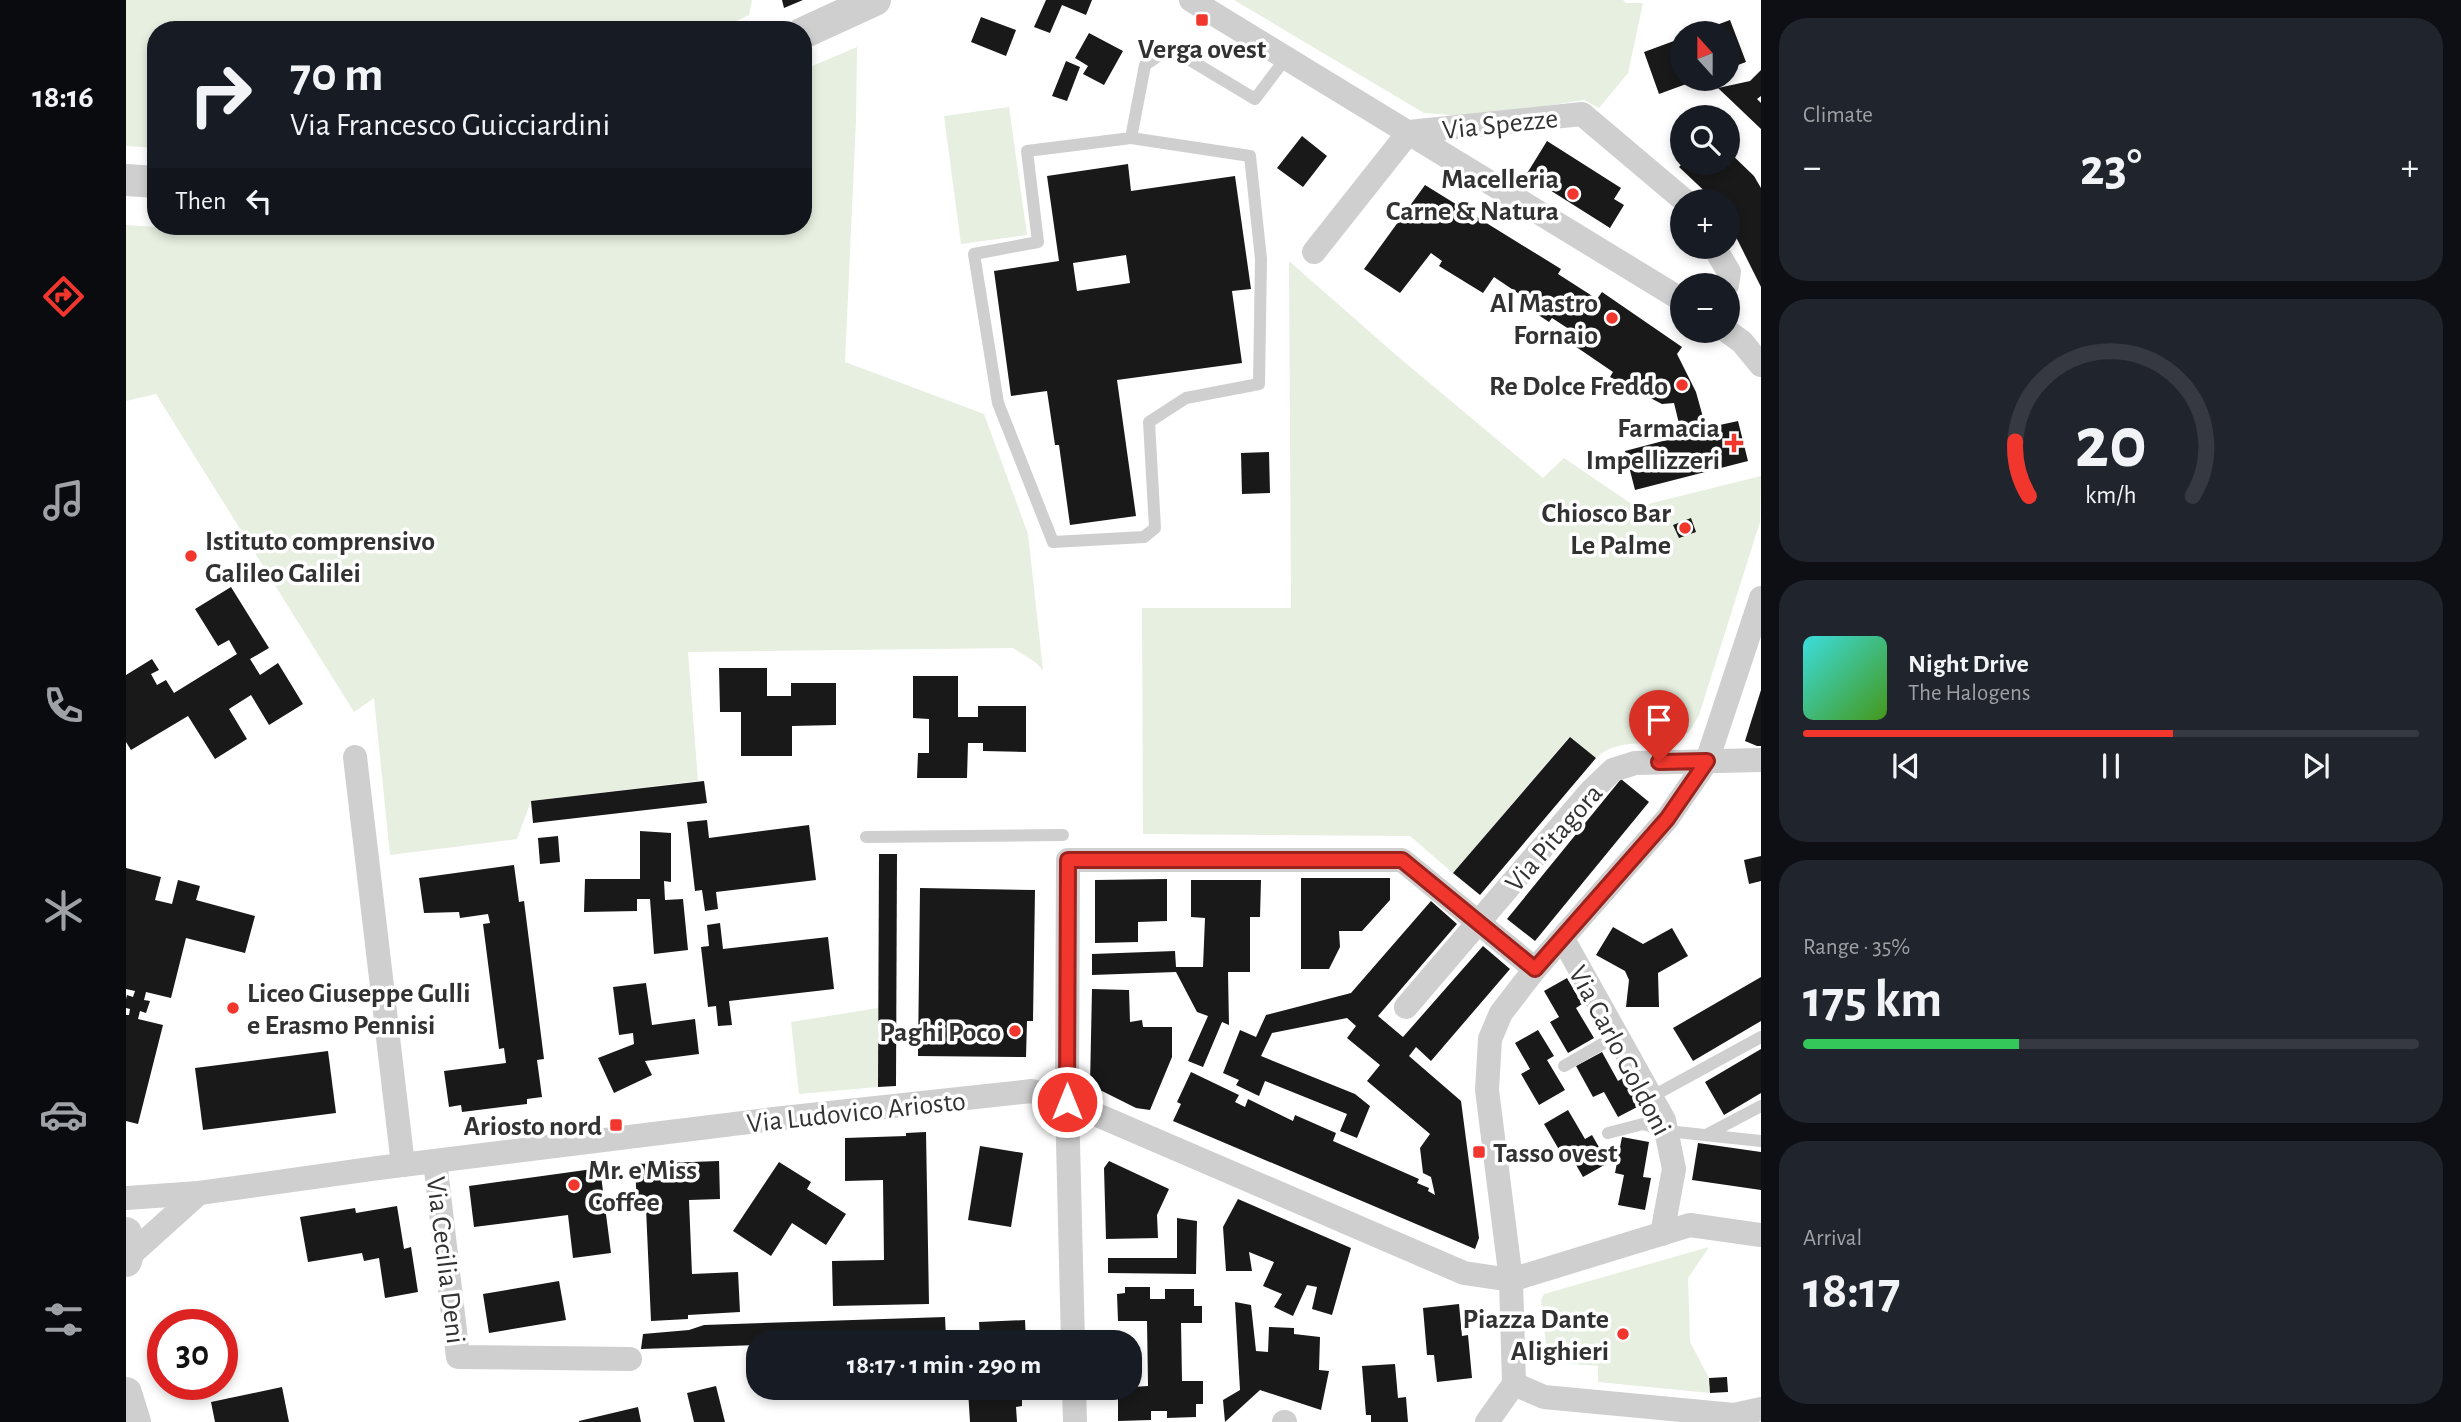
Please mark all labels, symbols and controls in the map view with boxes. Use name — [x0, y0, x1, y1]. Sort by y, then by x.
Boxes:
marker: Verga ovest — [1194, 12, 1210, 28]
north arrow — [1670, 21, 1740, 91]
map controls — [1670, 21, 1740, 343]
place label: Verga ovest — [1138, 36, 1267, 64]
icon: right — [175, 49, 266, 140]
text: 70 m — [290, 51, 384, 100]
text: 18:16 — [32, 81, 94, 113]
text: Climate — [1803, 104, 1873, 127]
street label: Via Spezze — [1441, 105, 1559, 145]
button: search — [1670, 105, 1740, 175]
text: Via Francesco Guicciardini — [290, 109, 610, 141]
text: 23° — [2080, 142, 2142, 194]
text: − — [1803, 149, 1821, 187]
text: + — [2401, 149, 2419, 187]
place label: Macelleria Carne & Natura — [1386, 166, 1559, 226]
icon: left — [240, 182, 278, 220]
marker: Macelleria Carne & Natura — [1565, 186, 1581, 202]
text: Then — [175, 188, 226, 214]
button: + — [1670, 189, 1740, 259]
icon: directions — [39, 272, 88, 321]
button: − — [1670, 273, 1740, 343]
place label: Al Mastro Fornaio — [1490, 290, 1598, 350]
marker: Al Mastro Fornaio — [1604, 310, 1620, 326]
place label: Re Dolce Freddo — [1489, 373, 1668, 401]
marker: Re Dolce Freddo — [1674, 377, 1690, 393]
text: 20 — [2075, 409, 2147, 482]
place label: Farmacia Impellizzeri — [1586, 415, 1720, 475]
marker: Farmacia Impellizzeri — [1726, 435, 1742, 451]
icon: music — [39, 476, 88, 525]
text: km/h — [2085, 483, 2137, 508]
place label: Chiosco Bar Le Palme — [1541, 500, 1671, 560]
marker: Chiosco Bar Le Palme — [1677, 520, 1693, 536]
place label: Istituto comprensivo Galileo Galilei — [205, 528, 435, 588]
marker: Istituto comprensivo Galileo Galilei — [183, 548, 199, 564]
text: Night Drive — [1908, 651, 2029, 677]
icon: phone — [39, 681, 88, 730]
text: The Halogens — [1908, 682, 2030, 705]
pin — [1629, 690, 1689, 762]
icon: arrive — [1640, 701, 1678, 739]
icon: previous — [1887, 747, 1925, 785]
icon: pause — [2092, 747, 2130, 785]
icon: next — [2297, 747, 2335, 785]
street label: Via Pitagora — [1501, 779, 1608, 897]
icon: climate — [39, 886, 88, 935]
text: Range · 35% — [1803, 936, 1910, 959]
street label: Via Carlo Goldoni — [1563, 961, 1676, 1140]
text: 175 km — [1803, 974, 1942, 1026]
place label: Liceo Giuseppe Gulli e Erasmo Pennisi — [247, 980, 471, 1040]
marker: Liceo Giuseppe Gulli e Erasmo Pennisi — [225, 1000, 241, 1016]
place label: Paghi Poco — [879, 1019, 1001, 1047]
marker: Paghi Poco — [1007, 1023, 1023, 1039]
position arrow — [1030, 1065, 1104, 1139]
street label: Via Ludovico Ariosto — [745, 1088, 967, 1138]
icon: car — [39, 1090, 88, 1139]
place label: Ariosto nord — [463, 1113, 602, 1141]
marker: Ariosto nord — [608, 1117, 624, 1133]
place label: Tasso ovest — [1493, 1140, 1618, 1168]
marker: Tasso ovest — [1471, 1144, 1487, 1160]
place label: Mr. e Miss Coffee — [588, 1157, 697, 1217]
street label: Via Cecilia Deni — [421, 1175, 469, 1345]
marker: Mr. e Miss Coffee — [566, 1177, 582, 1193]
text: Arrival — [1803, 1227, 1862, 1250]
text: 18:17 — [1803, 1265, 1900, 1317]
icon: filters — [39, 1295, 88, 1344]
place label: Piazza Dante Alighieri — [1462, 1306, 1609, 1366]
speed limit sign: 30 — [147, 1309, 238, 1400]
marker: Piazza Dante Alighieri — [1615, 1326, 1631, 1342]
text: 18:17 · 1 min · 290 m — [847, 1352, 1041, 1378]

